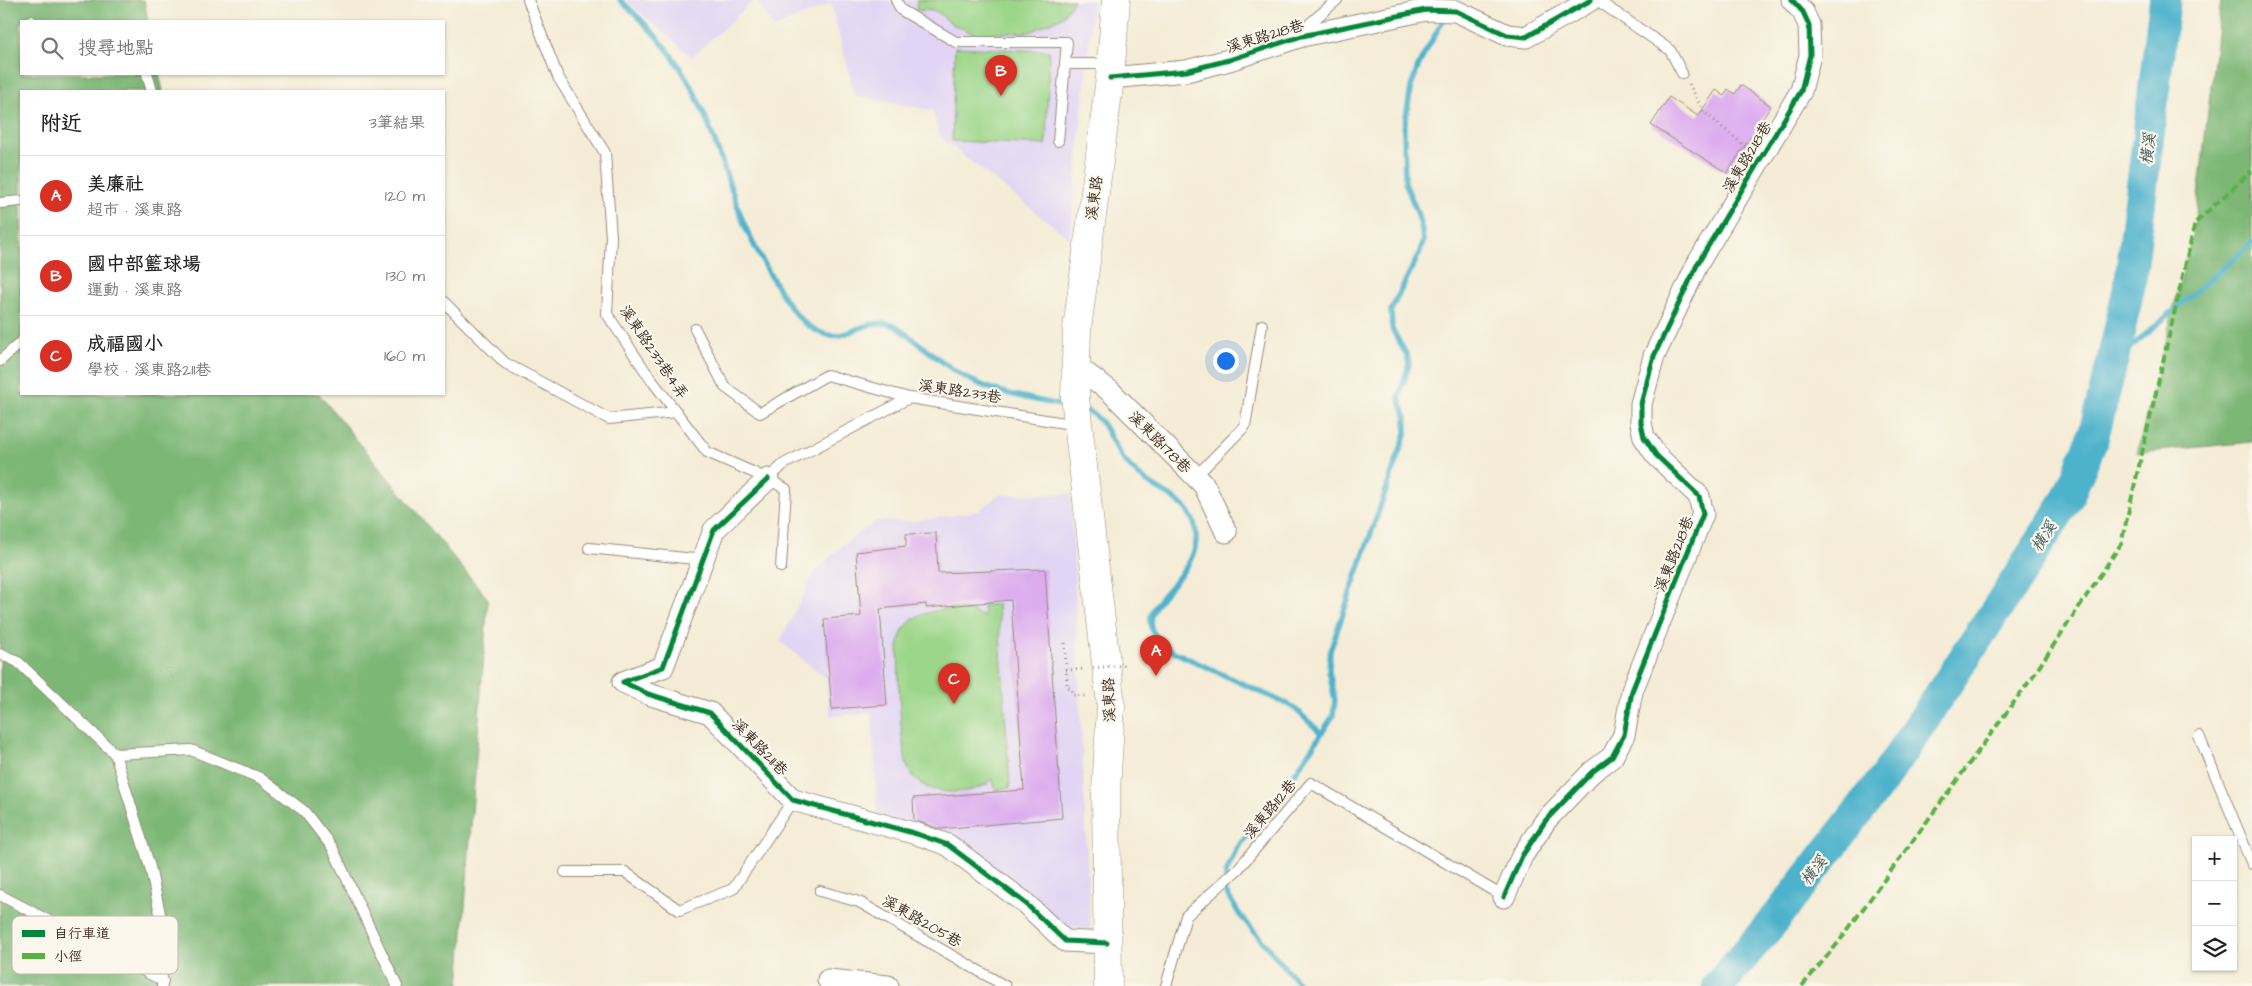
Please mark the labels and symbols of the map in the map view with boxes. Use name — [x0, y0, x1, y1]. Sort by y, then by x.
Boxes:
street label: 溪東路218巷 — [1224, 15, 1307, 58]
pin: B — [985, 55, 1017, 96]
street label: 溪東路218巷 — [1718, 117, 1777, 197]
water label: 橫溪 — [2135, 131, 2161, 166]
street label: 溪東路 — [1081, 174, 1108, 222]
street label: 溪東路233巷4弄 — [614, 301, 693, 403]
your location — [1213, 348, 1239, 374]
street label: 溪東路233巷 — [917, 375, 1003, 408]
street label: 溪東路178巷 — [1124, 406, 1196, 478]
street label: 溪東路218巷 — [1650, 513, 1699, 595]
water label: 橫溪 — [2026, 516, 2062, 556]
pin: A — [1140, 635, 1172, 676]
pin: C — [938, 663, 970, 704]
street label: 溪東路 — [1098, 677, 1121, 723]
street label: 溪東路211巷 — [727, 714, 792, 781]
street label: 溪東路112巷 — [1239, 775, 1302, 844]
water label: 橫溪 — [1795, 850, 1833, 890]
street label: 溪東路205巷 — [878, 890, 965, 953]
legend — [12, 916, 178, 974]
text: 自行車道 — [54, 924, 110, 944]
text: 小徑 — [54, 947, 82, 967]

